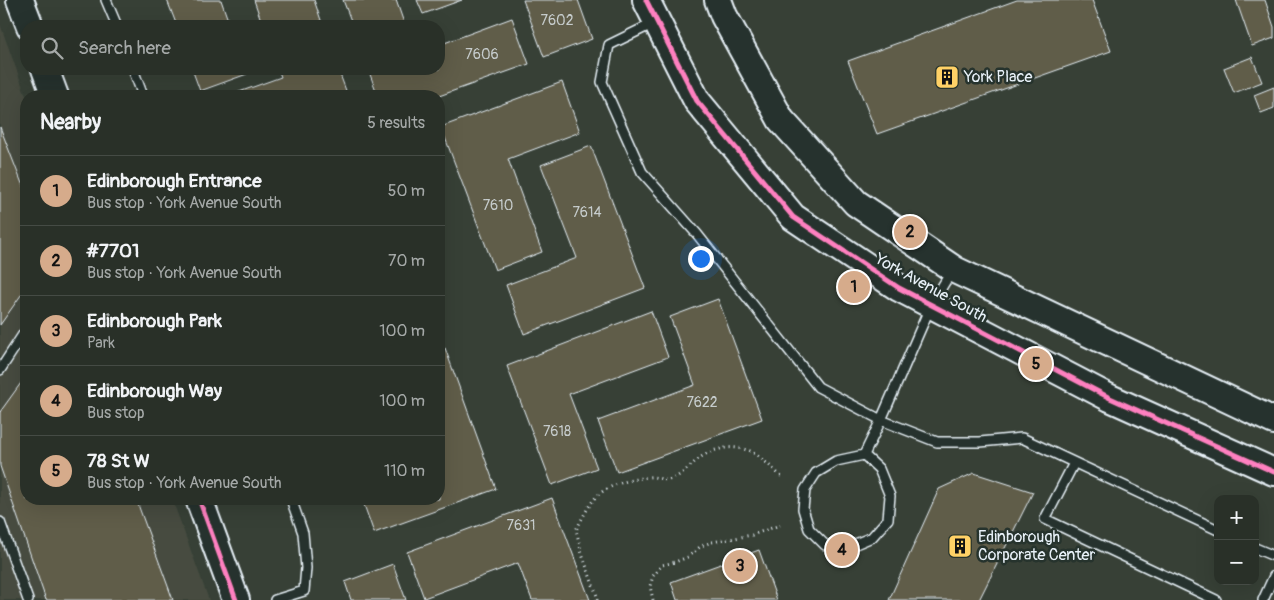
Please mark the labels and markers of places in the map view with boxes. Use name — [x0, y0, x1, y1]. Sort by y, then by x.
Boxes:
building icon: York Place — [934, 64, 960, 90]
place label: York Place — [963, 67, 1033, 87]
pin: 2 — [894, 213, 926, 251]
pin: 1 — [838, 268, 870, 306]
pin: 5 — [1020, 345, 1052, 383]
place label: Edinborough Corporate Center — [978, 527, 1095, 565]
pin: 4 — [826, 531, 858, 569]
building icon: Edinborough Corporate Center — [947, 533, 973, 559]
pin: 3 — [724, 547, 756, 585]

